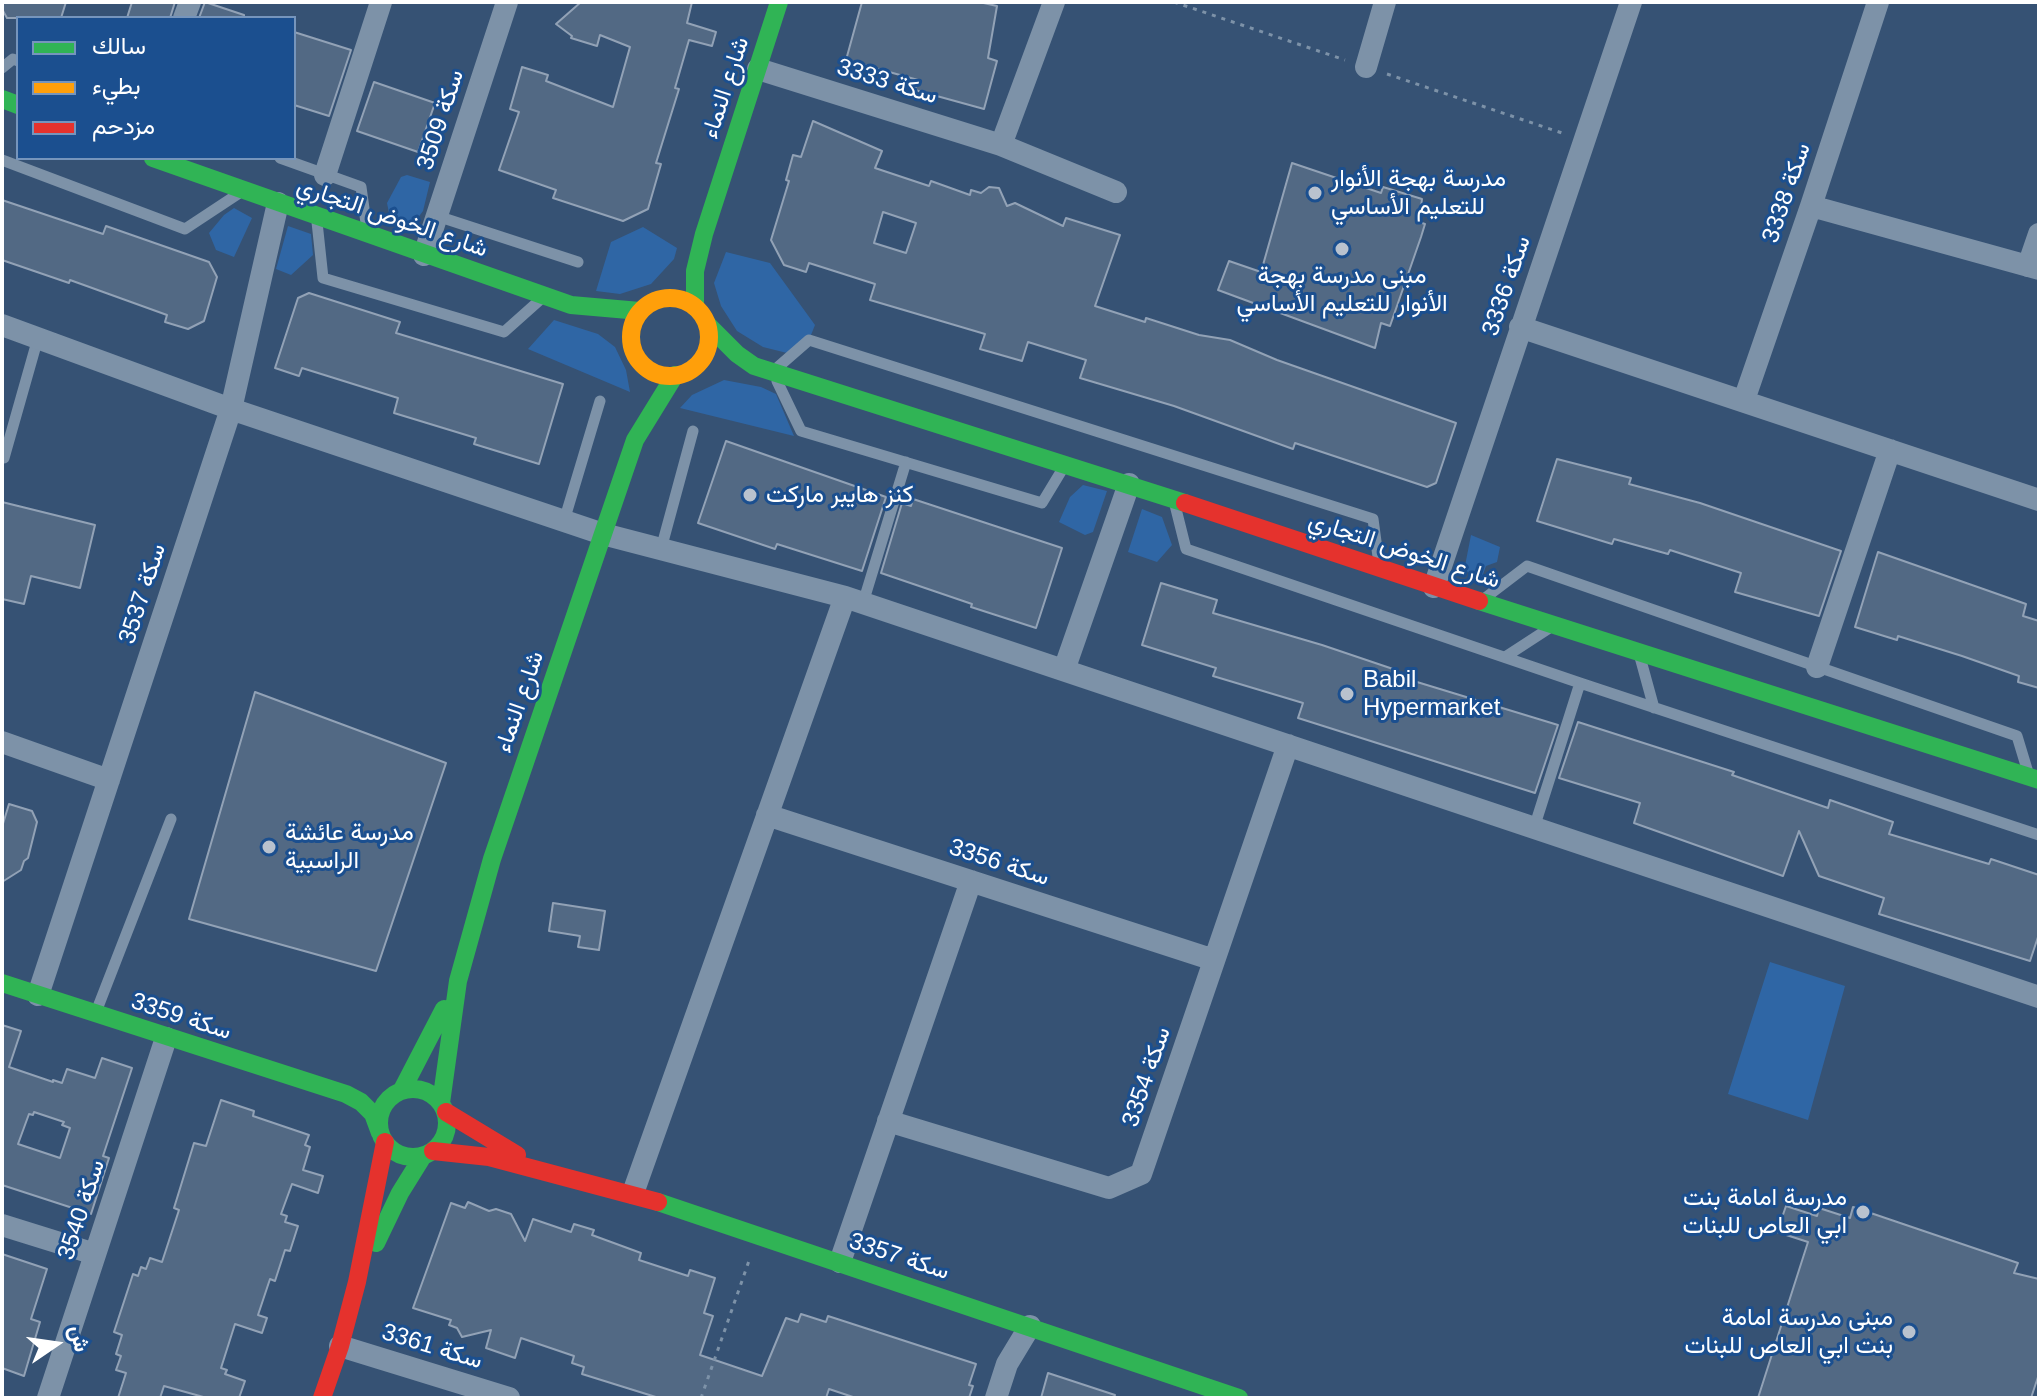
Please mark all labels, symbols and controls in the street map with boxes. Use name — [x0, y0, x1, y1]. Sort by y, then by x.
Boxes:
legend — [16, 16, 296, 160]
text: سالك — [92, 32, 146, 59]
street label: شارع النماء — [696, 33, 756, 143]
street label: سكة 3333 — [833, 53, 941, 111]
street label: سكة 3509 — [411, 66, 471, 174]
text: بطيء — [92, 72, 141, 99]
text: مزدحم — [92, 112, 155, 139]
street label: سكة 3338 — [1757, 139, 1817, 247]
place label: مدرسة بهجة الأنوار للتعليم الأساسي — [1331, 165, 1506, 221]
street label: شارع الخوض التجاري — [293, 172, 491, 264]
marker: مدرسة بهجة الأنوار للتعليم الأساسي — [1306, 184, 1324, 202]
street label: سكة 3336 — [1477, 232, 1537, 340]
marker: مبنى مدرسة بهجة الأنوار للتعليم الأساسي — [1333, 240, 1351, 258]
place label: مبنى مدرسة بهجة الأنوار للتعليم الأساسي — [1236, 262, 1448, 318]
place label: كنز هايبر ماركت — [766, 481, 913, 509]
marker: كنز هايبر ماركت — [741, 486, 759, 504]
street label: شارع الخوض التجاري — [1304, 506, 1504, 596]
street label: سكة 3537 — [113, 540, 173, 648]
street label: شارع النماء — [489, 648, 551, 756]
place label: Babil Hypermarket — [1363, 666, 1500, 722]
marker: Babil Hypermarket — [1338, 685, 1356, 703]
place label: مدرسة عائشة الراسبية — [285, 819, 414, 875]
street label: سكة 3356 — [945, 833, 1053, 893]
marker: مدرسة عائشة الراسبية — [260, 838, 278, 856]
street label: سكة 3359 — [127, 987, 235, 1047]
street label: سكة 3354 — [1117, 1023, 1177, 1131]
street label: سكة 3540 — [52, 1156, 112, 1264]
place label: مدرسة امامة بنت ابي العاص للبنات — [1683, 1184, 1847, 1240]
marker: مدرسة امامة بنت ابي العاص للبنات — [1854, 1203, 1872, 1221]
street label: سكة 3357 — [845, 1227, 953, 1287]
north arrow — [16, 1304, 96, 1384]
place label: مبنى مدرسة امامة بنت ابي العاص للبنات — [1684, 1304, 1893, 1360]
street label: سكة 3361 — [378, 1318, 486, 1376]
text: ش — [65, 1323, 95, 1354]
marker: مبنى مدرسة امامة بنت ابي العاص للبنات — [1900, 1323, 1918, 1341]

